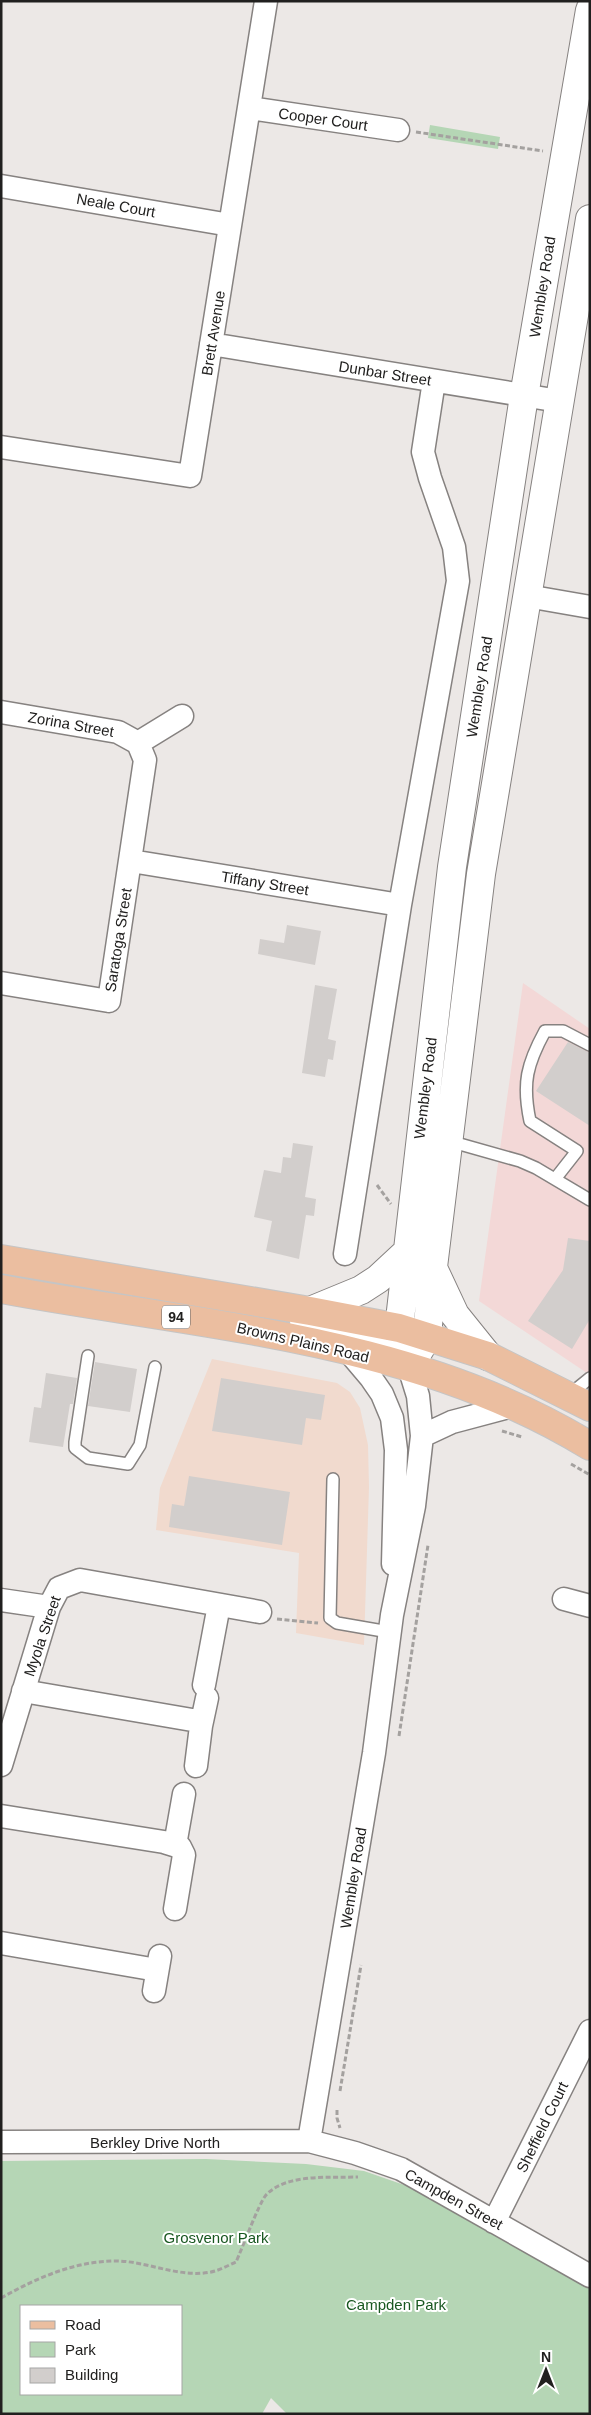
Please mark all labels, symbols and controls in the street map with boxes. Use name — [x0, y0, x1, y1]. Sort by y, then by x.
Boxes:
street label: Cooper Court — [277, 104, 370, 134]
street label: Neale Court — [75, 190, 158, 220]
street label: Wembley Road — [526, 235, 558, 339]
street label: Brett Avenue — [198, 289, 228, 377]
street label: Dunbar Street — [338, 357, 433, 389]
street label: Wembley Road — [463, 635, 495, 739]
street label: Zorina Street — [27, 708, 116, 740]
street label: Tiffany Street — [220, 868, 311, 898]
street label: Saratoga Street — [101, 886, 135, 993]
street label: Wembley Road — [410, 1036, 440, 1140]
road number: 94 — [162, 1305, 190, 1328]
street label: Browns Plains Road — [235, 1319, 371, 1365]
street label: Myola Street — [20, 1593, 64, 1679]
street label: Wembley Road — [337, 1826, 369, 1930]
street label: Sheffield Court — [513, 2078, 572, 2175]
street label: Berkley Drive North — [90, 2134, 220, 2151]
street label: Campden Street — [402, 2165, 507, 2233]
park label: Grosvenor Park — [163, 2229, 269, 2246]
park label: Campden Park — [346, 2296, 447, 2313]
legend — [20, 2305, 182, 2395]
text: Road — [65, 2316, 101, 2333]
text: Park — [65, 2341, 96, 2358]
north arrow — [521, 2345, 571, 2395]
text: N — [541, 2349, 551, 2365]
text: Building — [65, 2366, 118, 2383]

